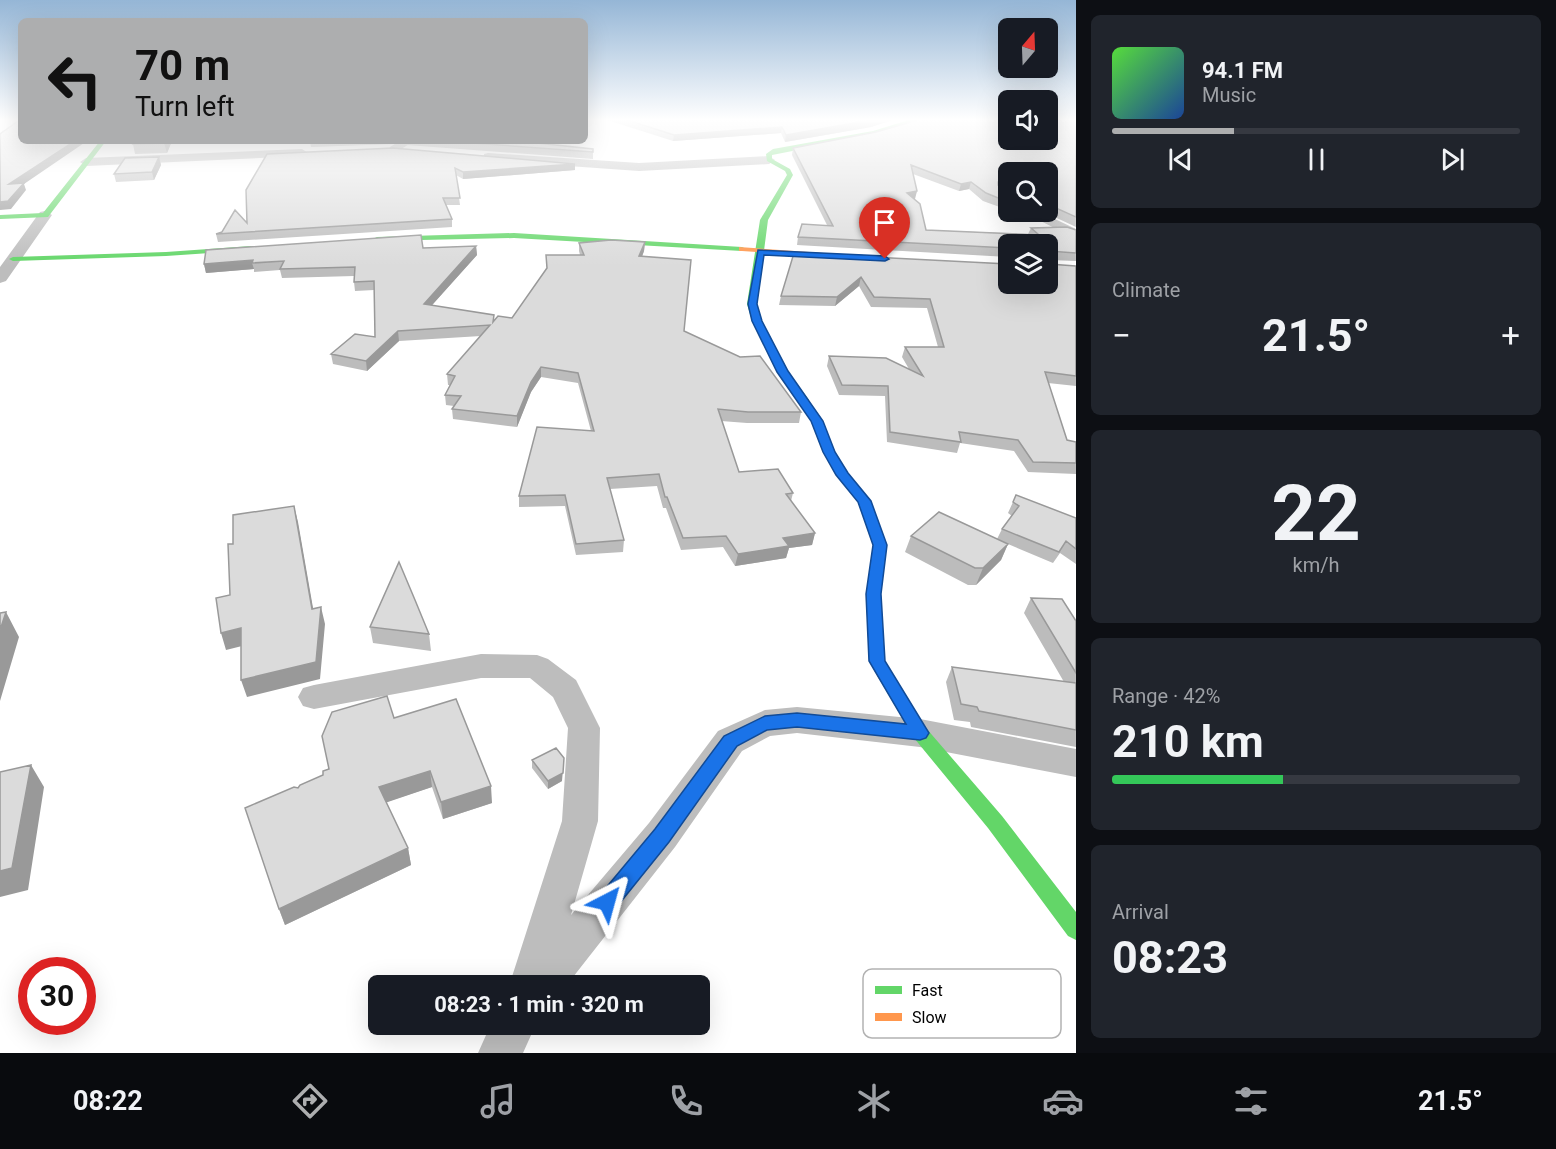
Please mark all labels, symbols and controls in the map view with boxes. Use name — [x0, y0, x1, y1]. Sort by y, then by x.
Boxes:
north arrow — [998, 18, 1058, 78]
map controls — [998, 18, 1058, 294]
text: 70 m — [135, 41, 230, 90]
icon: left — [36, 42, 114, 120]
text: 94.1 FM — [1202, 58, 1283, 83]
text: Music — [1202, 83, 1256, 107]
button: sound — [998, 90, 1058, 150]
text: Turn left — [135, 91, 235, 123]
icon: previous — [1164, 143, 1197, 176]
icon: pause — [1300, 143, 1333, 176]
icon: next — [1436, 143, 1469, 176]
button: search — [998, 162, 1058, 222]
pin — [859, 197, 910, 259]
icon: arrive — [868, 206, 901, 239]
button: layers — [998, 234, 1058, 294]
text: Climate — [1112, 278, 1180, 302]
text: 21.5° — [1262, 309, 1370, 362]
text: − — [1112, 316, 1131, 355]
text: + — [1501, 316, 1520, 355]
text: 22 — [1271, 468, 1361, 559]
text: km/h — [1293, 553, 1339, 577]
text: Range · 42% — [1112, 684, 1220, 708]
text: 210 km — [1112, 715, 1264, 768]
position arrow — [575, 870, 639, 934]
text: Arrival — [1112, 900, 1169, 924]
text: 08:23 — [1112, 931, 1228, 984]
speed limit sign: 30 — [18, 957, 96, 1035]
legend — [863, 969, 1061, 1038]
text: Fast — [912, 981, 943, 1000]
text: 08:23 · 1 min · 320 m — [434, 992, 644, 1017]
text: Slow — [912, 1008, 947, 1027]
icon: directions — [289, 1080, 331, 1122]
icon: music — [477, 1080, 519, 1122]
icon: phone — [665, 1080, 707, 1122]
icon: climate — [853, 1080, 895, 1122]
icon: car — [1042, 1080, 1084, 1122]
icon: filters — [1230, 1080, 1272, 1122]
text: 08:22 — [73, 1085, 143, 1117]
text: 21.5° — [1418, 1085, 1483, 1117]

